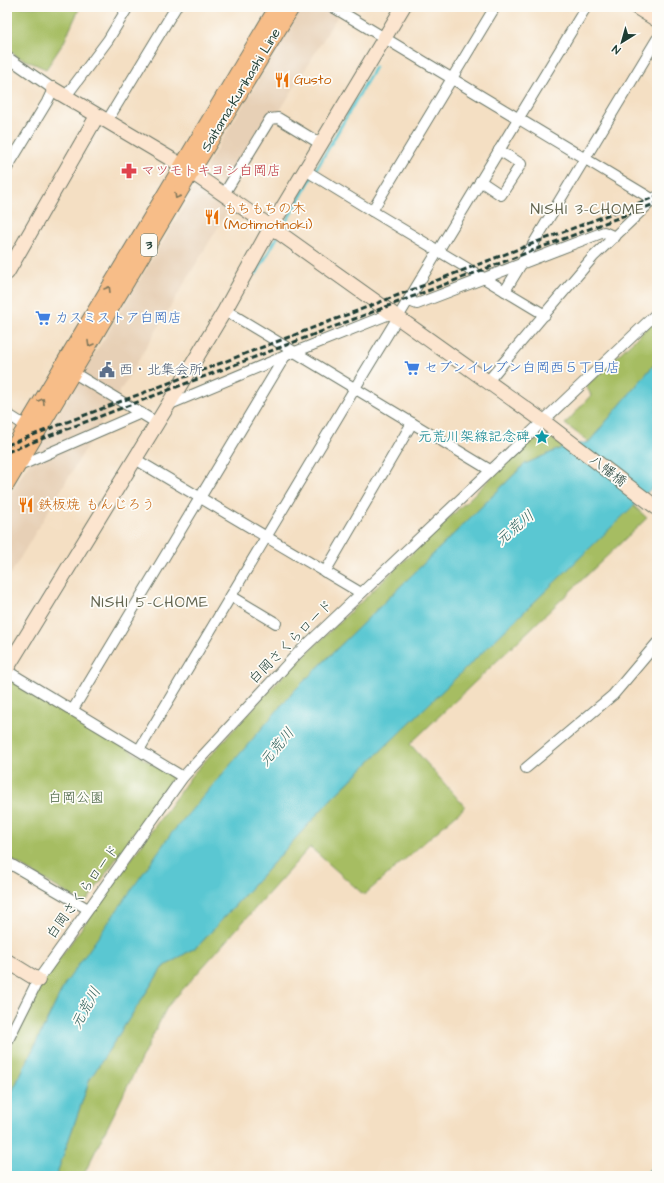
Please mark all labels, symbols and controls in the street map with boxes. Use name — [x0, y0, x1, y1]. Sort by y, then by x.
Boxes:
north arrow — [602, 22, 642, 62]
street label: Saitama-Kurihashi Line — [196, 24, 286, 156]
text: N — [609, 41, 624, 58]
place label: Gusto — [294, 70, 331, 90]
restaurant icon: Gusto — [273, 71, 291, 89]
place label: マツモトキヨシ白岡店 — [141, 161, 281, 181]
pharmacy icon: マツモトキヨシ白岡店 — [120, 162, 138, 180]
one-way arrow — [175, 192, 182, 199]
place label: もちもちの木 (Motimotinoki) — [224, 199, 313, 235]
district label: NISHI 3-CHOME — [531, 199, 646, 220]
restaurant icon: もちもちの木 (Motimotinoki) — [203, 208, 221, 226]
road number: 3 — [141, 234, 157, 256]
one-way arrow — [103, 286, 111, 293]
place label: カスミストア白岡店 — [55, 308, 182, 328]
supermarket icon: カスミストア白岡店 — [34, 309, 52, 327]
one-way arrow — [88, 340, 95, 347]
place label: セブンイレブン白岡西５丁目店 — [424, 358, 620, 378]
supermarket icon: セブンイレブン白岡西５丁目店 — [403, 359, 421, 377]
place label: 西・北集会所 — [119, 360, 203, 380]
public building icon: 西・北集会所 — [98, 361, 116, 379]
one-way arrow — [37, 398, 44, 405]
place label: 元荒川架線記念碑 — [418, 427, 530, 447]
place icon: 元荒川架線記念碑 — [533, 428, 551, 446]
street label: 八幡橋 — [585, 450, 631, 492]
place label: 鉄板焼 もんじろう — [38, 495, 155, 515]
restaurant icon: 鉄板焼 もんじろう — [17, 496, 35, 514]
water label: 元荒川 — [491, 505, 539, 551]
district label: NISHI 5-CHOME — [91, 592, 209, 613]
street label: 白岡さくらロード — [244, 595, 338, 689]
water label: 元荒川 — [254, 723, 300, 771]
park label: 白岡公園 — [48, 788, 104, 808]
street label: 白岡さくらロード — [42, 841, 124, 943]
water label: 元荒川 — [66, 983, 106, 1033]

